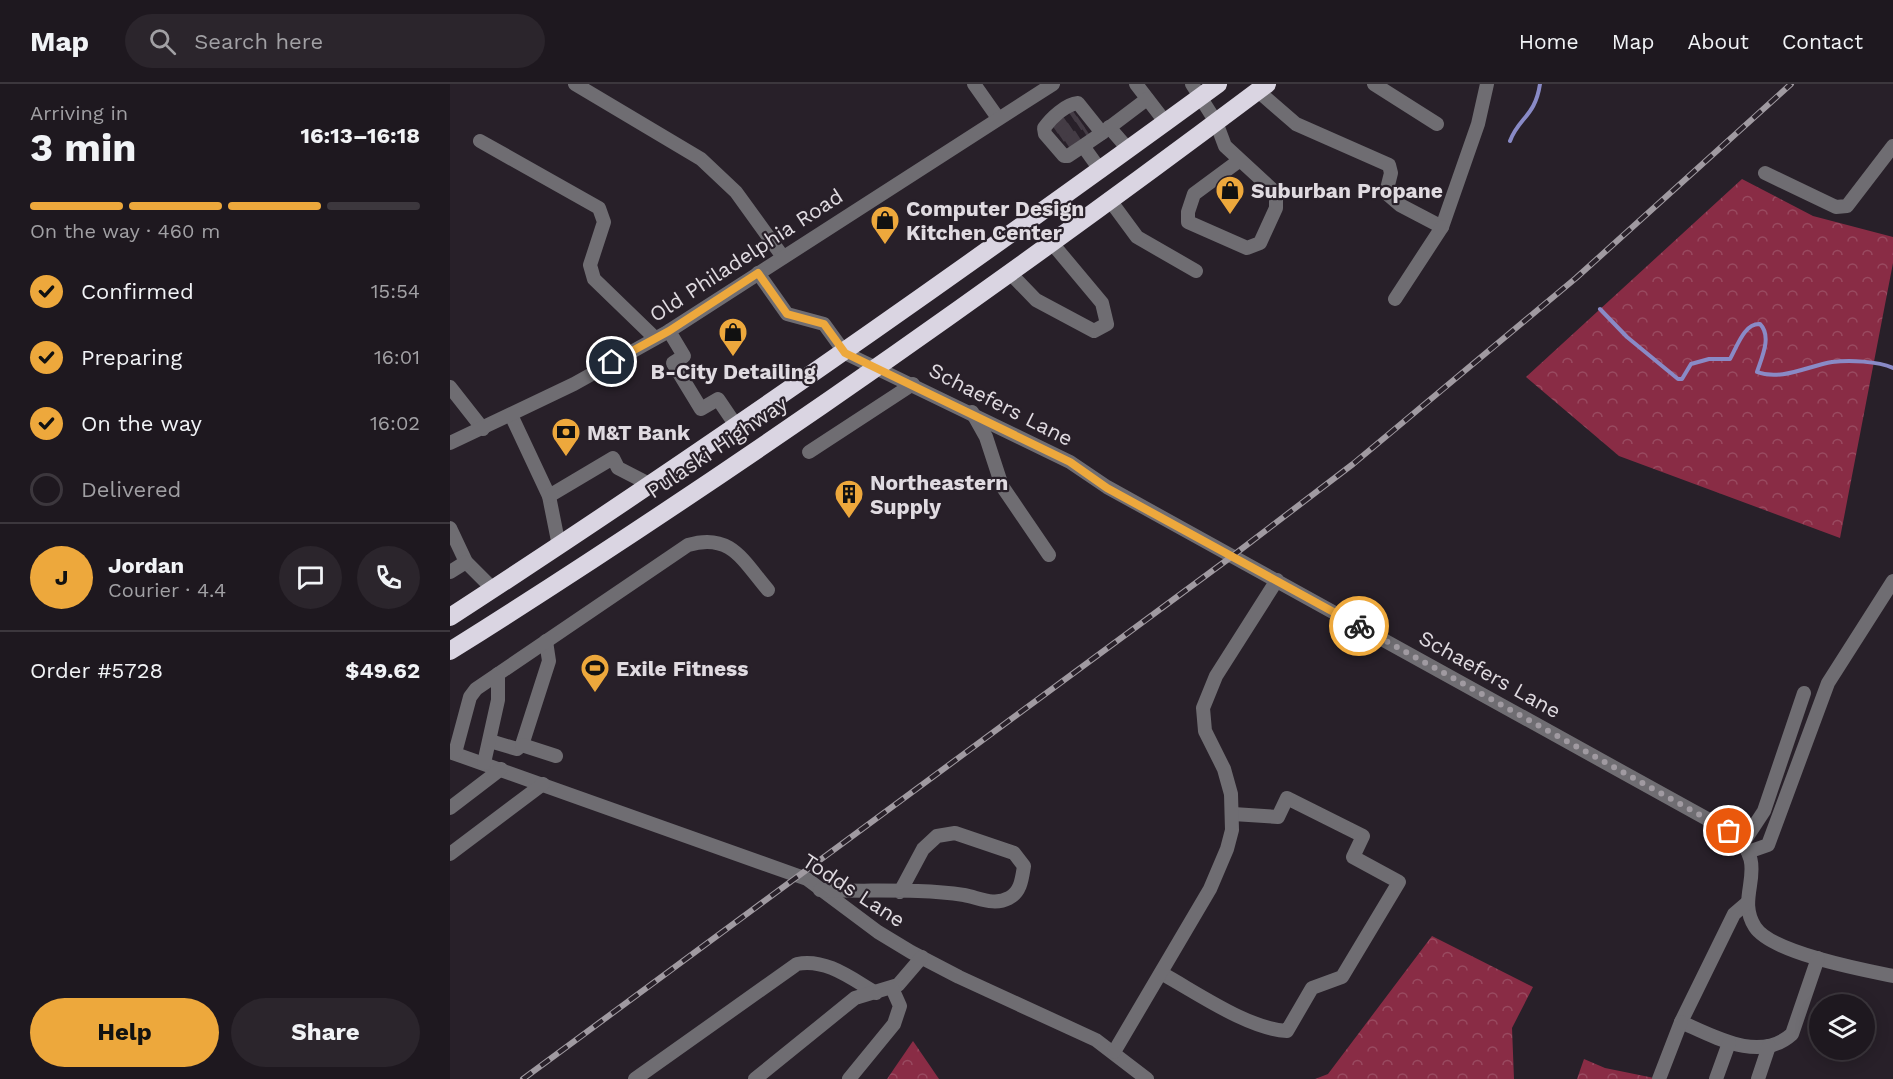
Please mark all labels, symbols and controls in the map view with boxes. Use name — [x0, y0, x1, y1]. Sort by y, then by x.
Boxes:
search box — [125, 14, 545, 68]
text: Map — [30, 25, 89, 58]
icon: search — [146, 25, 179, 58]
text: Search here — [194, 29, 323, 54]
text: Home — [1519, 29, 1579, 54]
text: Map — [1612, 29, 1655, 54]
text: About — [1688, 29, 1749, 54]
text: Contact — [1782, 29, 1863, 54]
text: Arriving in — [30, 101, 128, 125]
text: 16:13–16:18 — [301, 123, 420, 148]
text: 3 min — [30, 125, 137, 170]
shop icon: Suburban Propane — [1214, 174, 1246, 216]
place label: Suburban Propane — [1251, 178, 1443, 203]
street label: Old Philadelphia Road — [645, 183, 847, 327]
place label: Computer Design Kitchen Center — [906, 196, 1084, 245]
shop icon: Computer Design Kitchen Center — [869, 204, 901, 246]
text: On the way · 460 m — [30, 219, 220, 243]
icon: check — [30, 275, 63, 308]
text: Confirmed — [81, 279, 194, 304]
text: 15:54 — [371, 279, 420, 303]
shop icon: B-City Detailing — [717, 316, 749, 358]
pin — [586, 336, 637, 387]
icon: check — [30, 341, 63, 374]
text: Preparing — [81, 345, 182, 370]
text: 16:01 — [374, 345, 420, 369]
icon: home — [595, 345, 628, 378]
street label: Schaefers Lane — [925, 357, 1077, 451]
place label: B-City Detailing — [651, 359, 816, 384]
street label: Pulaski Highway — [642, 391, 792, 503]
icon: check — [30, 407, 63, 440]
text: On the way — [81, 411, 202, 436]
text: 16:02 — [370, 411, 420, 435]
bank icon: M&T Bank — [550, 416, 582, 458]
place label: M&T Bank — [587, 420, 691, 445]
place label: Northeastern Supply — [870, 470, 1008, 519]
text: Delivered — [81, 477, 181, 502]
building icon: Northeastern Supply — [833, 478, 865, 520]
button: chat — [279, 546, 342, 609]
button: phone — [357, 546, 420, 609]
text: Jordan — [108, 553, 184, 578]
text: J — [55, 565, 68, 590]
text: Courier · 4.4 — [108, 578, 226, 602]
courier — [1329, 596, 1389, 656]
icon: bike — [1343, 610, 1376, 643]
street label: Schaefers Lane — [1415, 625, 1565, 723]
sports icon: Exile Fitness — [579, 652, 611, 694]
place label: Exile Fitness — [616, 656, 748, 681]
text: Order #5728 — [30, 658, 163, 683]
text: $49.62 — [345, 658, 420, 683]
pin — [1703, 805, 1754, 856]
icon: bag — [1712, 814, 1745, 847]
street label: Todds Lane — [798, 848, 910, 932]
map controls — [1809, 994, 1875, 1060]
button: layers — [1809, 994, 1875, 1060]
button: Help — [30, 998, 219, 1067]
button: Share — [231, 998, 420, 1067]

